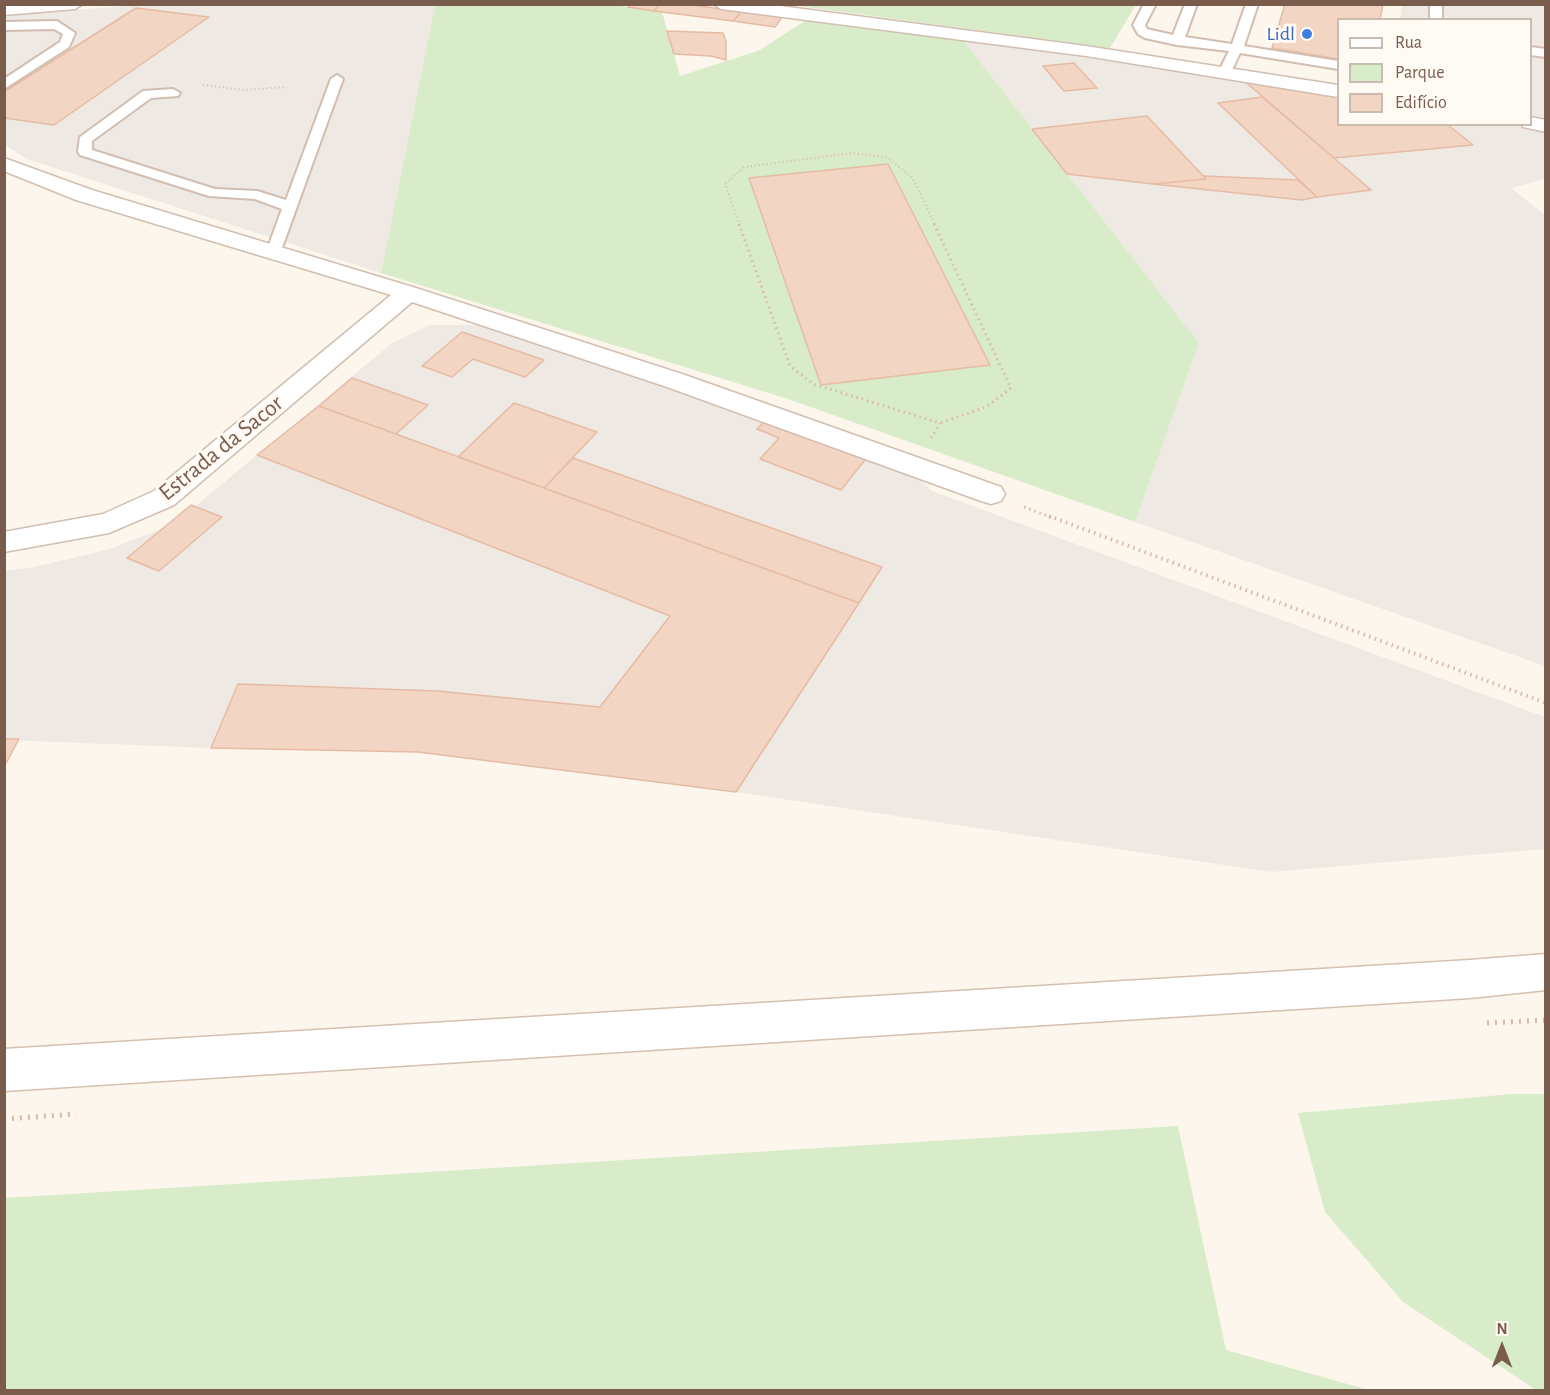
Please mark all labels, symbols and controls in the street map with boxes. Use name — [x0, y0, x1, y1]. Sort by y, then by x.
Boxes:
legend — [1337, 18, 1532, 126]
place label: Lidl — [1267, 22, 1295, 46]
marker: Lidl — [1300, 27, 1314, 41]
text: Rua — [1395, 34, 1422, 52]
text: Parque — [1395, 64, 1444, 82]
text: Edifício — [1395, 94, 1447, 112]
street label: Estrada da Sacor — [153, 389, 289, 507]
north arrow — [1472, 1317, 1532, 1377]
text: N — [1496, 1321, 1508, 1337]

